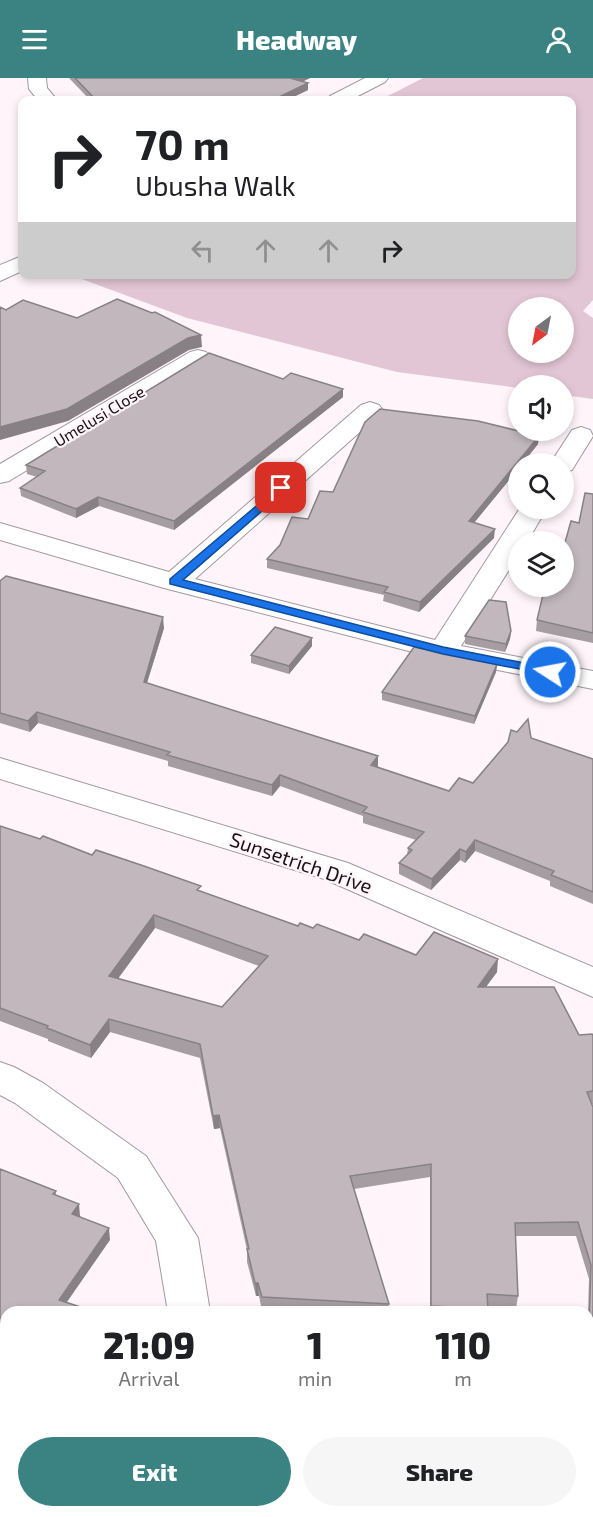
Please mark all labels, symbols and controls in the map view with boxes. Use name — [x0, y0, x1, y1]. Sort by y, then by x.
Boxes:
icon: menu — [18, 23, 51, 56]
text: Headway — [236, 23, 357, 55]
icon: person — [542, 23, 575, 56]
text: 70 m — [135, 118, 230, 168]
icon: right — [36, 120, 114, 198]
text: Ubusha Walk — [135, 169, 296, 201]
icon: left — [186, 234, 219, 267]
icon: ahead — [249, 234, 282, 267]
icon: ahead — [312, 234, 345, 267]
icon: right — [375, 234, 408, 267]
north arrow — [508, 297, 574, 363]
map controls — [508, 297, 574, 597]
button: sound — [508, 375, 574, 441]
street label: Umelusi Close — [50, 381, 148, 450]
button: search — [508, 453, 574, 519]
pin — [255, 462, 306, 513]
icon: arrive — [264, 471, 297, 504]
button: layers — [508, 531, 574, 597]
position arrow — [518, 640, 582, 704]
street label: Sunsetrich Drive — [227, 826, 376, 898]
text: 21:09 — [103, 1323, 195, 1366]
text: 1 — [307, 1323, 323, 1366]
text: 110 — [435, 1323, 491, 1366]
text: Arrival — [119, 1366, 179, 1390]
text: min — [298, 1366, 332, 1390]
text: m — [454, 1366, 472, 1390]
button: Exit — [18, 1437, 291, 1506]
button: Share — [303, 1437, 576, 1506]

